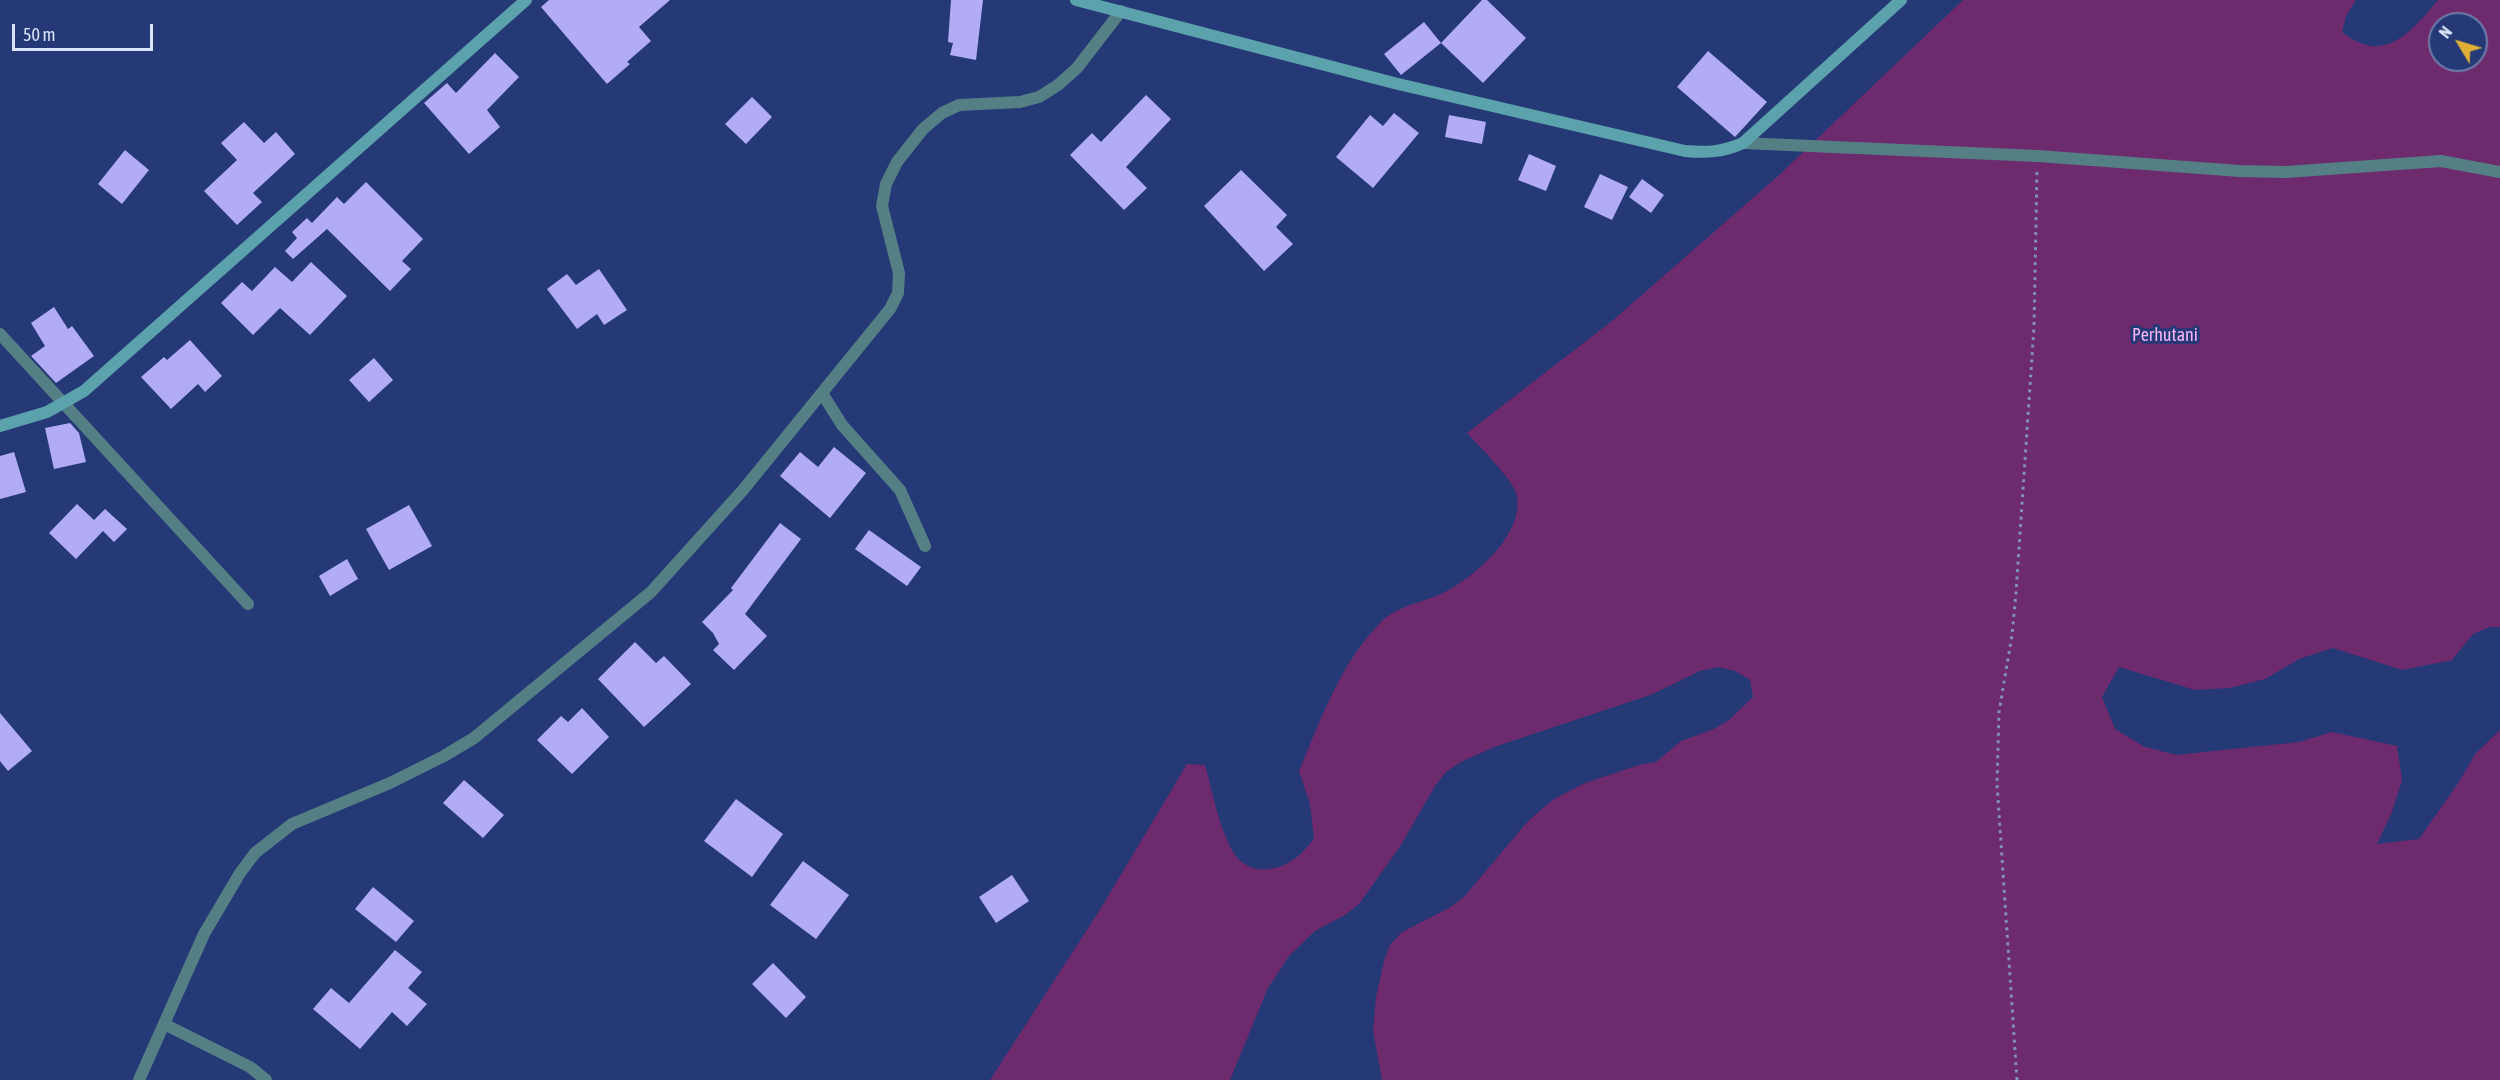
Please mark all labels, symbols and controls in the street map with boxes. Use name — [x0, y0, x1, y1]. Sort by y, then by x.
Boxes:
scale bar — [15, 12, 156, 50]
north arrow — [2428, 12, 2488, 72]
text: N — [2435, 23, 2455, 41]
text: 50 m — [23, 24, 55, 45]
park label: Perhutani — [2132, 324, 2198, 346]

